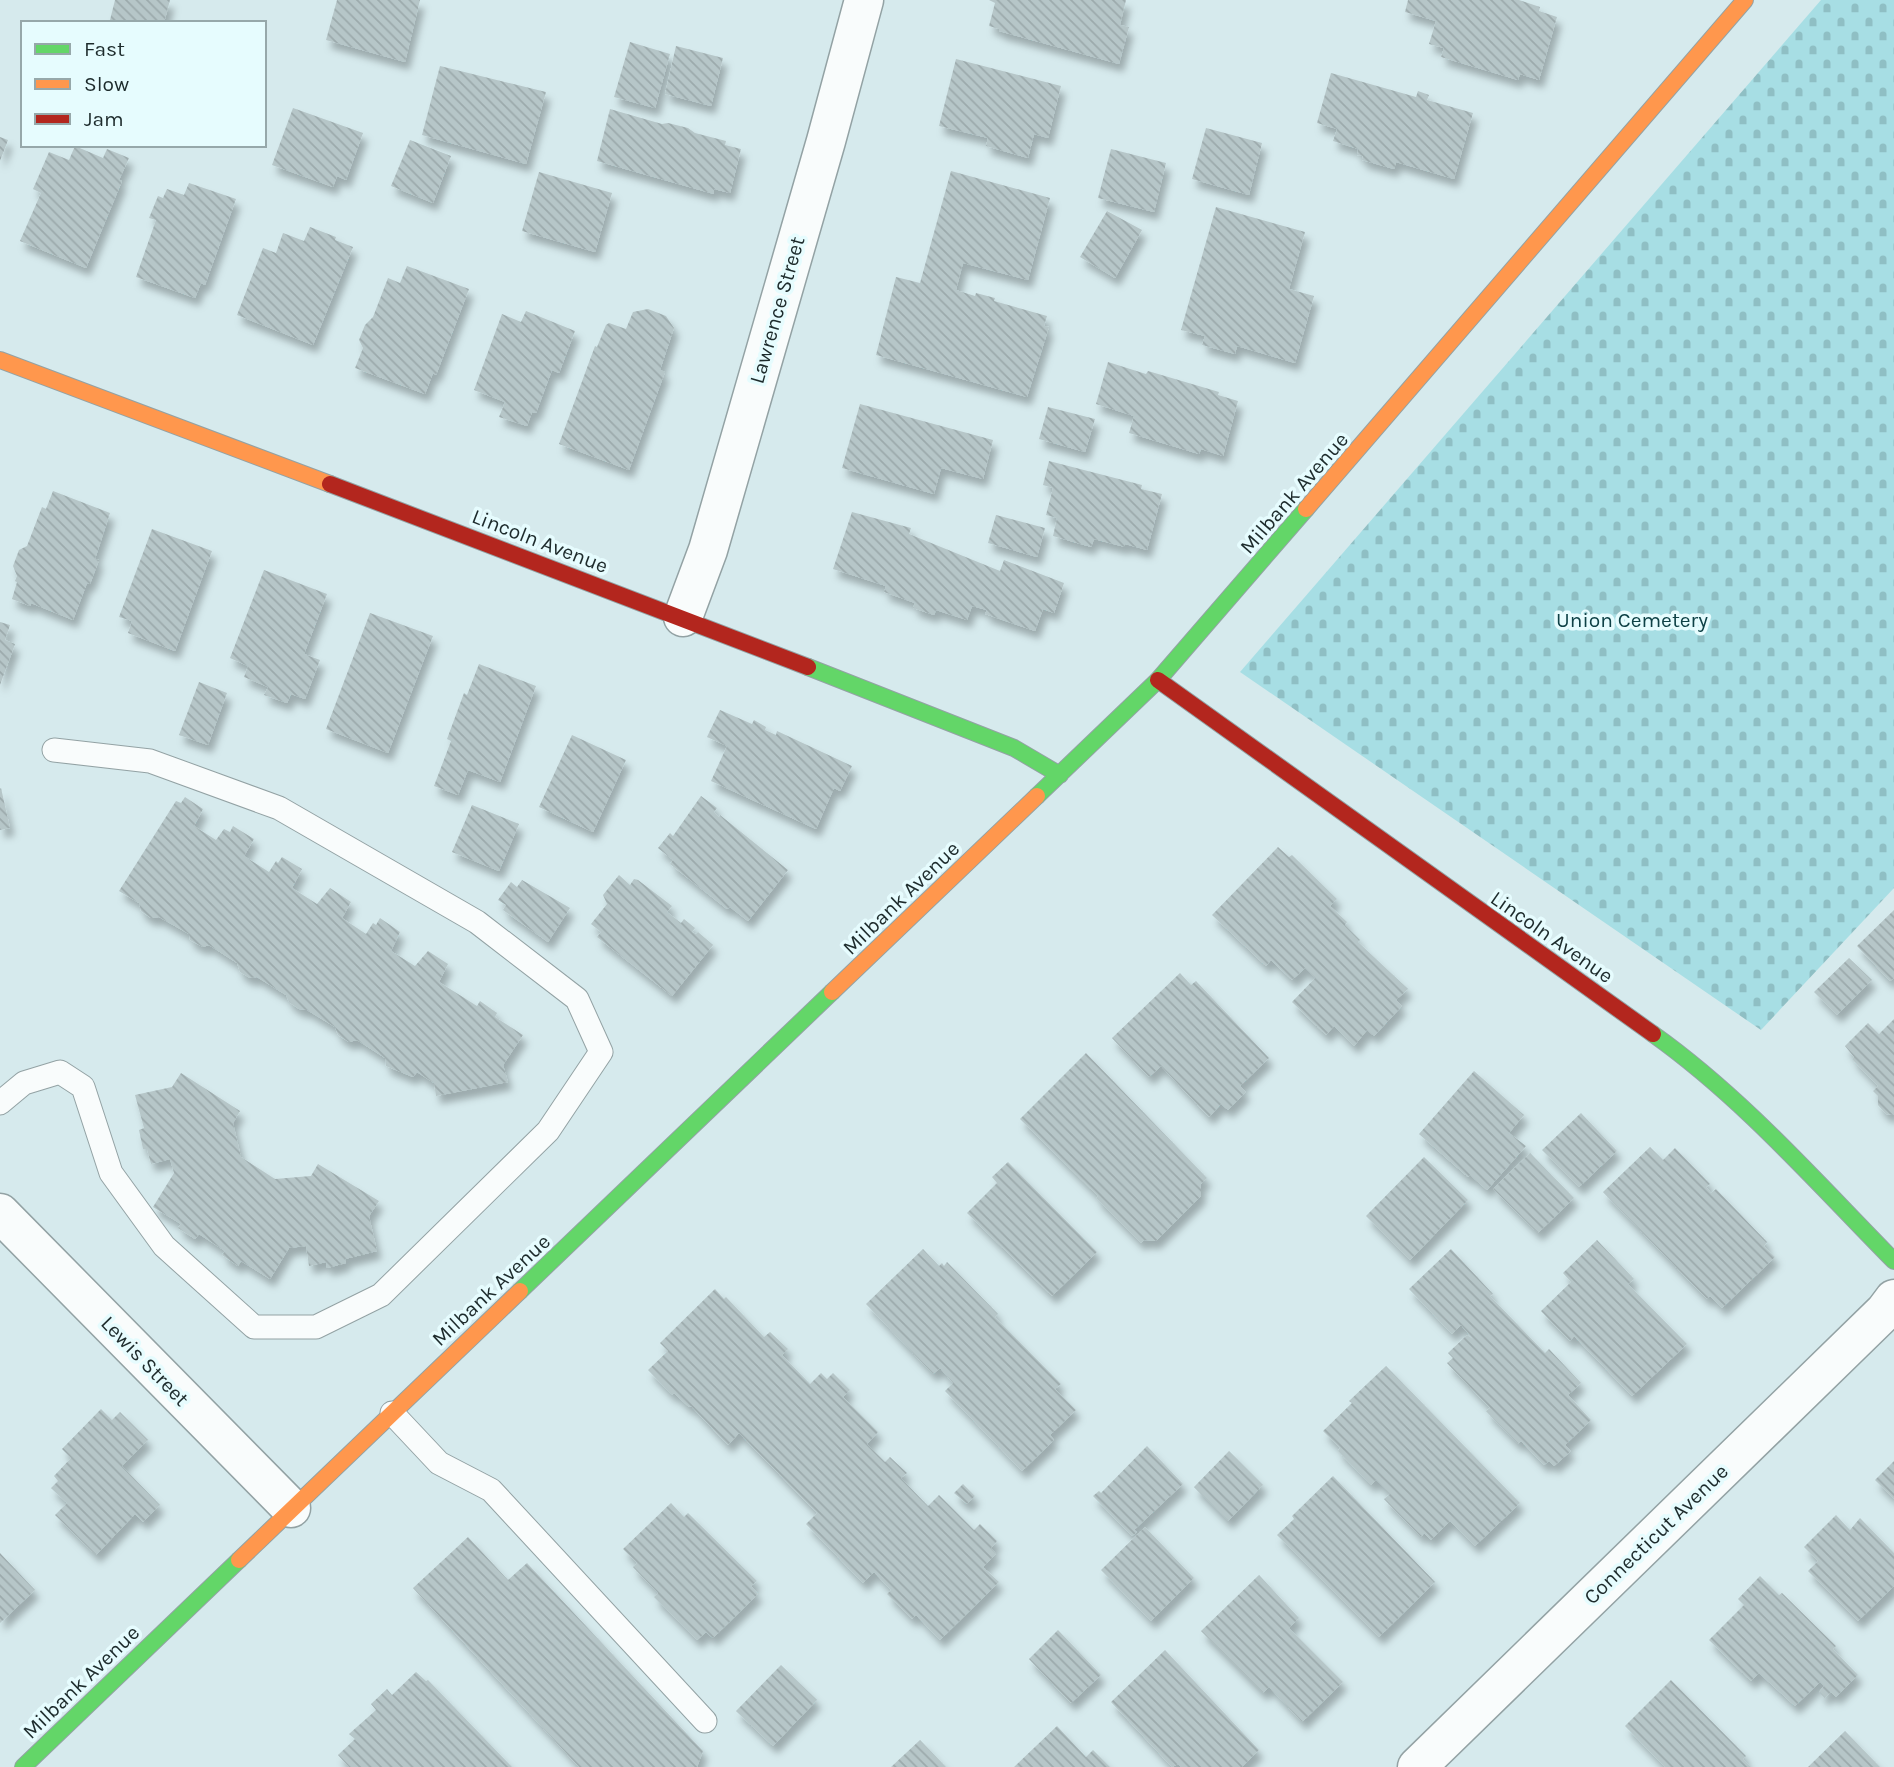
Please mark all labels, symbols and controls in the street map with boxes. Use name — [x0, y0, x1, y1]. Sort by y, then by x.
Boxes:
legend — [21, 21, 266, 147]
text: Fast — [84, 37, 125, 61]
text: Slow — [84, 72, 129, 96]
text: Jam — [84, 107, 124, 131]
street label: Lawrence Street — [745, 234, 809, 386]
street label: Milbank Avenue — [1235, 428, 1353, 558]
street label: Lincoln Avenue — [469, 504, 611, 578]
park label: Union Cemetery — [1556, 608, 1708, 632]
street label: Milbank Avenue — [838, 836, 964, 960]
street label: Lincoln Avenue — [1486, 886, 1618, 988]
street label: Milbank Avenue — [427, 1229, 555, 1351]
street label: Lewis Street — [96, 1311, 194, 1411]
street label: Connecticut Avenue — [1579, 1459, 1733, 1609]
street label: Milbank Avenue — [18, 1620, 144, 1744]

